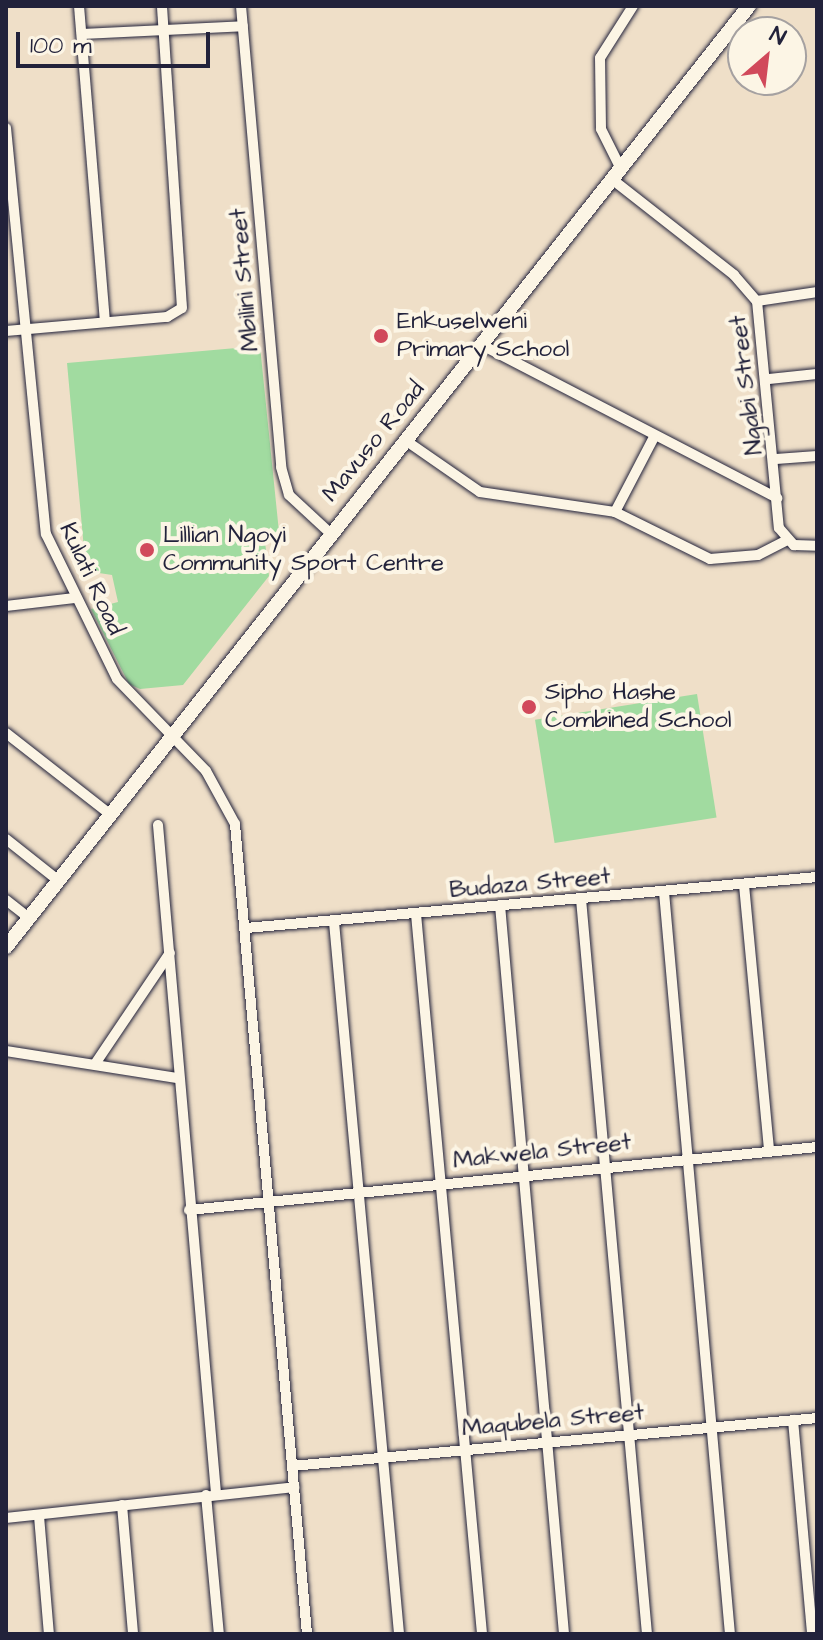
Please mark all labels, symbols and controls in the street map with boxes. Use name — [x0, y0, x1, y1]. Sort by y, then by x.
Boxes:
scale bar — [20, 16, 214, 66]
north arrow — [727, 16, 807, 96]
text: N — [764, 19, 791, 53]
text: 100 m — [30, 29, 92, 63]
street label: Mbilini Street — [224, 207, 266, 353]
place label: Enkuselweni Primary School — [397, 308, 569, 364]
street label: Ngabi Street — [724, 314, 770, 456]
marker: Enkuselweni Primary School — [372, 327, 390, 345]
street label: Mavuso Road — [317, 376, 431, 508]
street label: Kulati Road — [52, 518, 130, 640]
place label: Lillian Ngoyi Community Sport Centre — [163, 522, 444, 578]
marker: Lillian Ngoyi Community Sport Centre — [138, 541, 156, 559]
place label: Sipho Hashe Combined School — [545, 679, 731, 735]
marker: Sipho Hashe Combined School — [520, 698, 538, 716]
street label: Budaza Street — [448, 863, 612, 905]
street label: Makwela Street — [452, 1128, 632, 1176]
street label: Maqubela Street — [461, 1399, 645, 1443]

